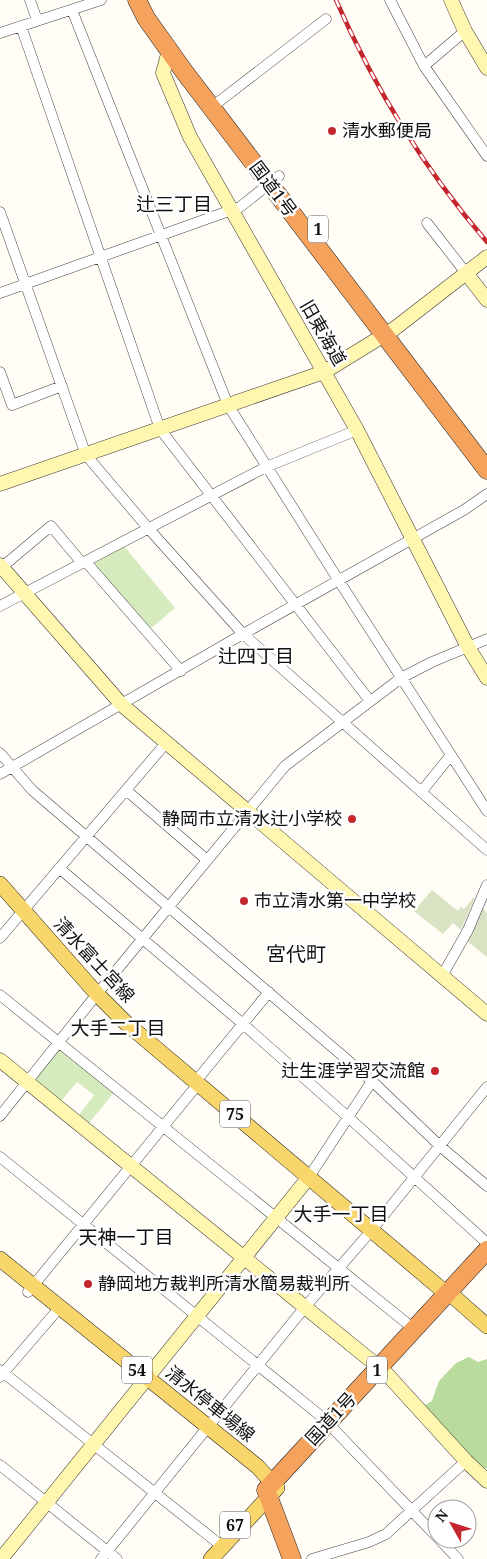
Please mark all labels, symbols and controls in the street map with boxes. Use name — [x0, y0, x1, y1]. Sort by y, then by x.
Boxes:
place label: 清水郵便局 — [342, 118, 432, 142]
marker: 清水郵便局 — [326, 125, 338, 137]
street label: 国道1号 — [245, 156, 303, 221]
district label: 辻三丁目 — [136, 191, 212, 217]
road number: 1 — [308, 215, 328, 242]
street label: 旧東海道 — [295, 295, 352, 370]
district label: 辻四丁目 — [218, 643, 294, 669]
place label: 静岡市立清水辻小学校 — [162, 806, 342, 830]
marker: 静岡市立清水辻小学校 — [346, 813, 358, 825]
place label: 市立清水第一中学校 — [254, 888, 416, 912]
marker: 市立清水第一中学校 — [238, 895, 250, 907]
street label: 清水富士宮線 — [49, 912, 140, 1007]
district label: 宮代町 — [266, 940, 326, 967]
district label: 大手二丁目 — [70, 1015, 166, 1041]
place label: 辻生涯学習交流館 — [281, 1058, 425, 1082]
marker: 辻生涯学習交流館 — [429, 1065, 441, 1077]
road number: 75 — [220, 1100, 250, 1128]
district label: 大手一丁目 — [293, 1201, 389, 1227]
district label: 天神一丁目 — [78, 1224, 174, 1250]
place label: 静岡地方裁判所清水簡易裁判所 — [98, 1271, 350, 1295]
marker: 静岡地方裁判所清水簡易裁判所 — [82, 1278, 94, 1290]
road number: 54 — [122, 1356, 152, 1384]
road number: 1 — [367, 1356, 387, 1384]
street label: 清水停車場線 — [161, 1360, 260, 1447]
street label: 国道1号 — [300, 1387, 361, 1450]
north arrow — [427, 1499, 477, 1549]
text: N — [431, 1505, 452, 1526]
road number: 67 — [220, 1512, 250, 1538]

